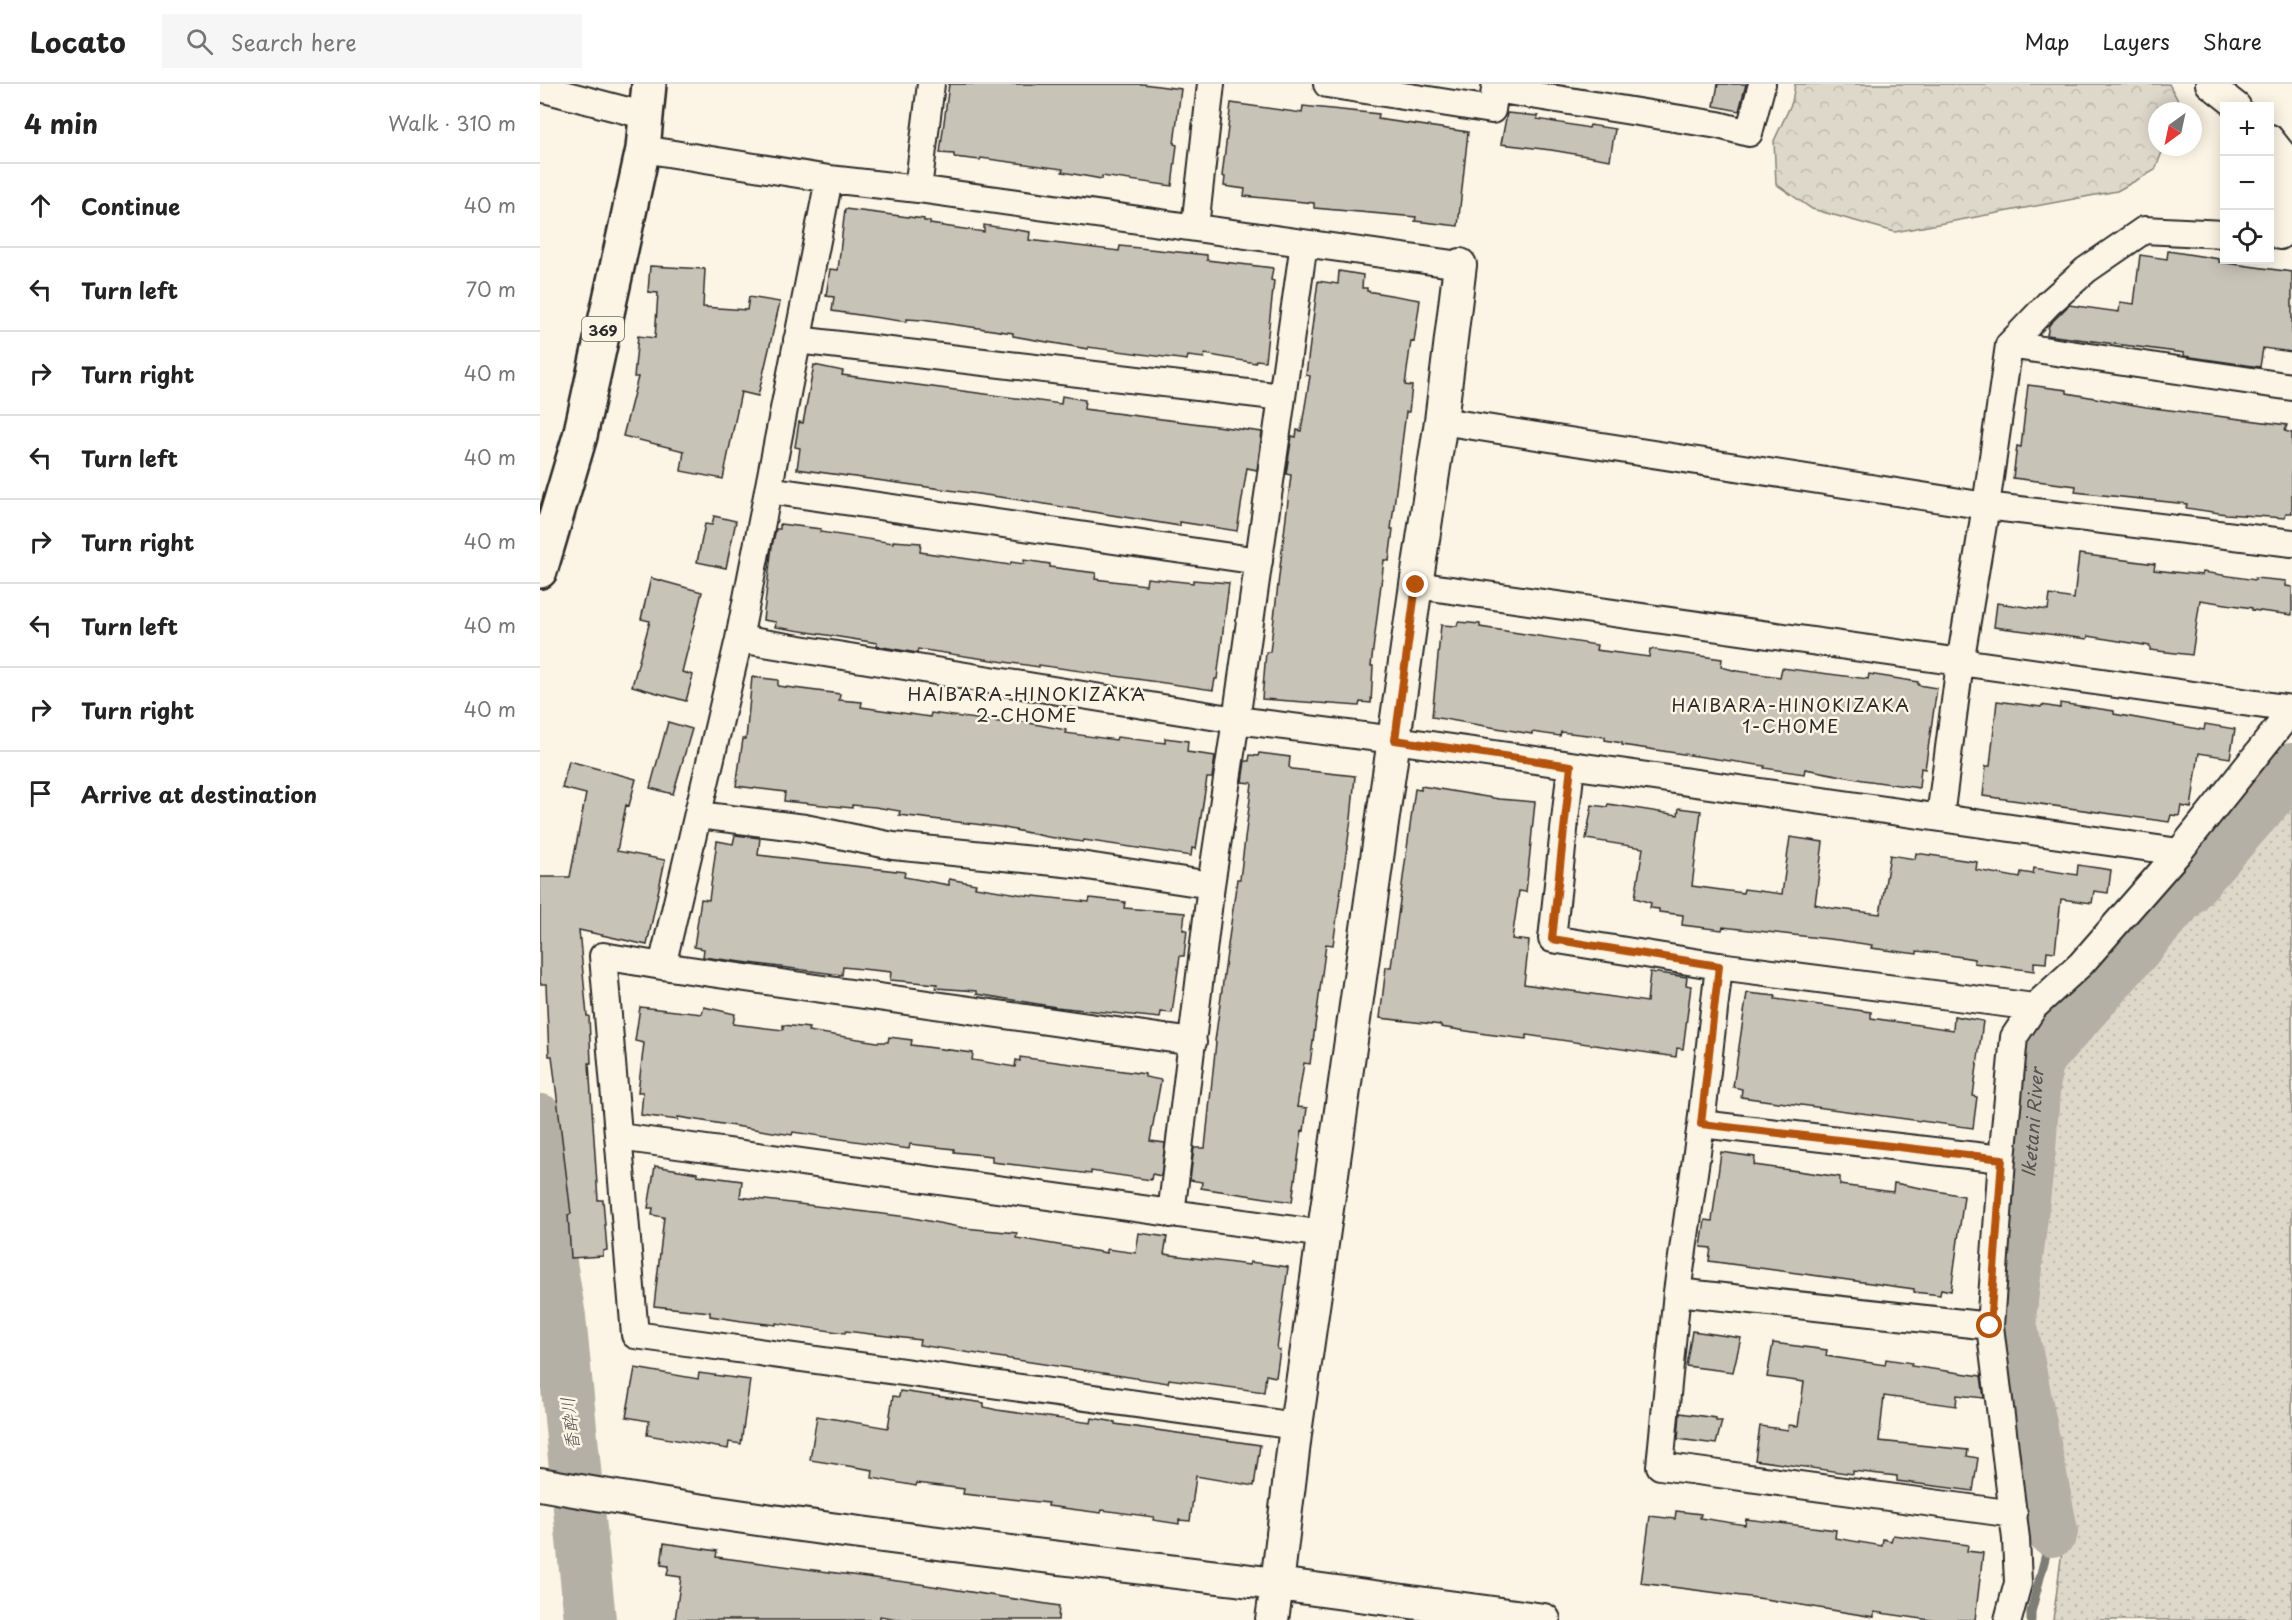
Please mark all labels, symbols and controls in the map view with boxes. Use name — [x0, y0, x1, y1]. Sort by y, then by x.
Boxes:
search box — [162, 14, 582, 68]
text: Locato — [30, 20, 126, 63]
icon: search — [183, 25, 216, 58]
text: Search here — [231, 25, 357, 58]
text: Map — [2025, 25, 2069, 57]
text: Layers — [2102, 25, 2170, 57]
text: Share — [2203, 25, 2262, 57]
north arrow — [2148, 102, 2202, 156]
map controls — [2220, 102, 2274, 264]
button: + — [2220, 102, 2274, 156]
text: 4 min — [24, 104, 98, 143]
text: Walk · 310 m — [388, 108, 516, 138]
button: − — [2220, 156, 2274, 210]
icon: ahead — [24, 189, 57, 222]
text: Continue — [81, 189, 180, 222]
text: 40 m — [464, 190, 516, 220]
button: locate — [2220, 210, 2274, 264]
icon: left — [24, 273, 57, 306]
text: Turn left — [81, 273, 178, 306]
text: 70 m — [466, 274, 516, 304]
road number: 369 — [582, 317, 624, 341]
icon: right — [24, 357, 57, 390]
text: Turn right — [81, 357, 194, 390]
text: 40 m — [464, 358, 516, 388]
icon: left — [24, 441, 57, 474]
text: Turn left — [81, 441, 178, 474]
text: 40 m — [464, 442, 516, 472]
icon: right — [24, 525, 57, 558]
text: Turn right — [81, 525, 194, 558]
text: 40 m — [464, 526, 516, 556]
route end — [1402, 571, 1428, 597]
icon: left — [24, 609, 57, 642]
text: Turn left — [81, 609, 178, 642]
text: 40 m — [464, 610, 516, 640]
district label: HAIBARA-HINOKIZAKA 2-CHOME — [907, 680, 1147, 728]
district label: HAIBARA-HINOKIZAKA 1-CHOME — [1671, 691, 1911, 739]
icon: right — [24, 693, 57, 726]
text: Turn right — [81, 693, 194, 726]
text: 40 m — [464, 694, 516, 724]
icon: arrive — [24, 777, 57, 810]
text: Arrive at destination — [81, 777, 317, 810]
water label: Iketani River — [2013, 1064, 2049, 1178]
route start — [1976, 1312, 2002, 1338]
water label: 香酔川 — [553, 1396, 585, 1452]

